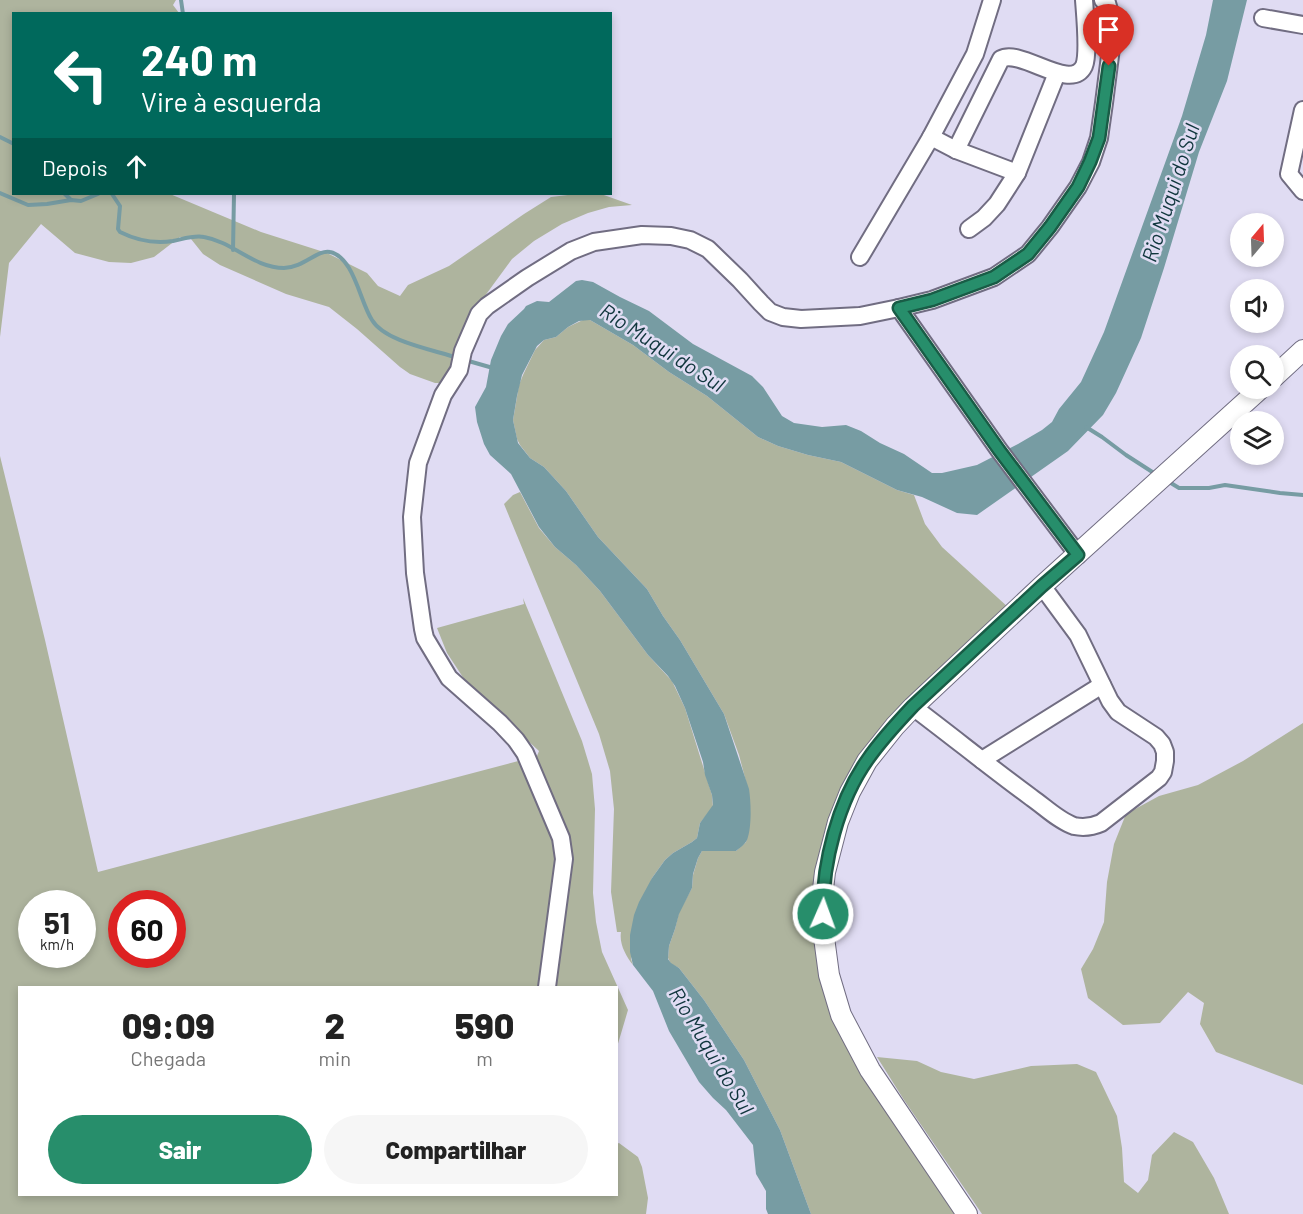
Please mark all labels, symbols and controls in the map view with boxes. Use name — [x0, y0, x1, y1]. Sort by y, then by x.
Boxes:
pin — [1083, 4, 1134, 66]
icon: arrive — [1092, 13, 1125, 46]
text: 240 m — [141, 34, 257, 84]
icon: left — [42, 36, 120, 114]
text: Vire à esquerda — [141, 85, 322, 117]
water label: Rio Muqui do Sul — [1135, 120, 1204, 265]
icon: ahead — [120, 150, 153, 183]
text: Depois — [42, 154, 108, 180]
north arrow — [1230, 213, 1284, 267]
map controls — [1230, 213, 1284, 465]
button: sound — [1230, 279, 1284, 333]
water label: Rio Muqui do Sul — [596, 297, 730, 397]
button: search — [1230, 345, 1284, 399]
button: layers — [1230, 411, 1284, 465]
position arrow — [791, 882, 855, 946]
speed limit sign: 60 — [108, 890, 186, 968]
text: 51 — [44, 904, 70, 940]
text: km/h — [40, 935, 74, 953]
water label: Rio Muqui do Sul — [665, 982, 760, 1118]
text: 09:09 — [122, 1003, 215, 1046]
text: 2 — [325, 1003, 345, 1046]
text: 590 — [455, 1003, 514, 1046]
text: Chegada — [131, 1046, 206, 1070]
text: min — [319, 1046, 351, 1070]
text: m — [476, 1046, 493, 1070]
button: Sair — [48, 1115, 312, 1184]
button: Compartilhar — [324, 1115, 588, 1184]

